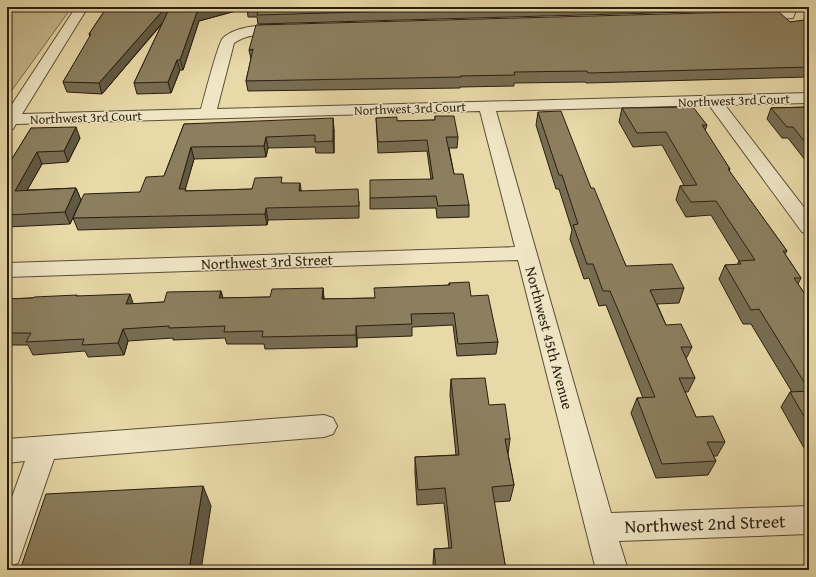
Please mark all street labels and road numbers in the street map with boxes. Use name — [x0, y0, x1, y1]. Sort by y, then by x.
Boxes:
street label: Northwest 3rd Court — [678, 89, 791, 112]
street label: Northwest 3rd Court — [354, 97, 467, 120]
street label: Northwest 3rd Court — [30, 106, 143, 129]
street label: Northwest 3rd Street — [201, 249, 334, 274]
street label: Northwest 45th Avenue — [520, 264, 579, 412]
street label: Northwest 2nd Street — [624, 507, 787, 540]

